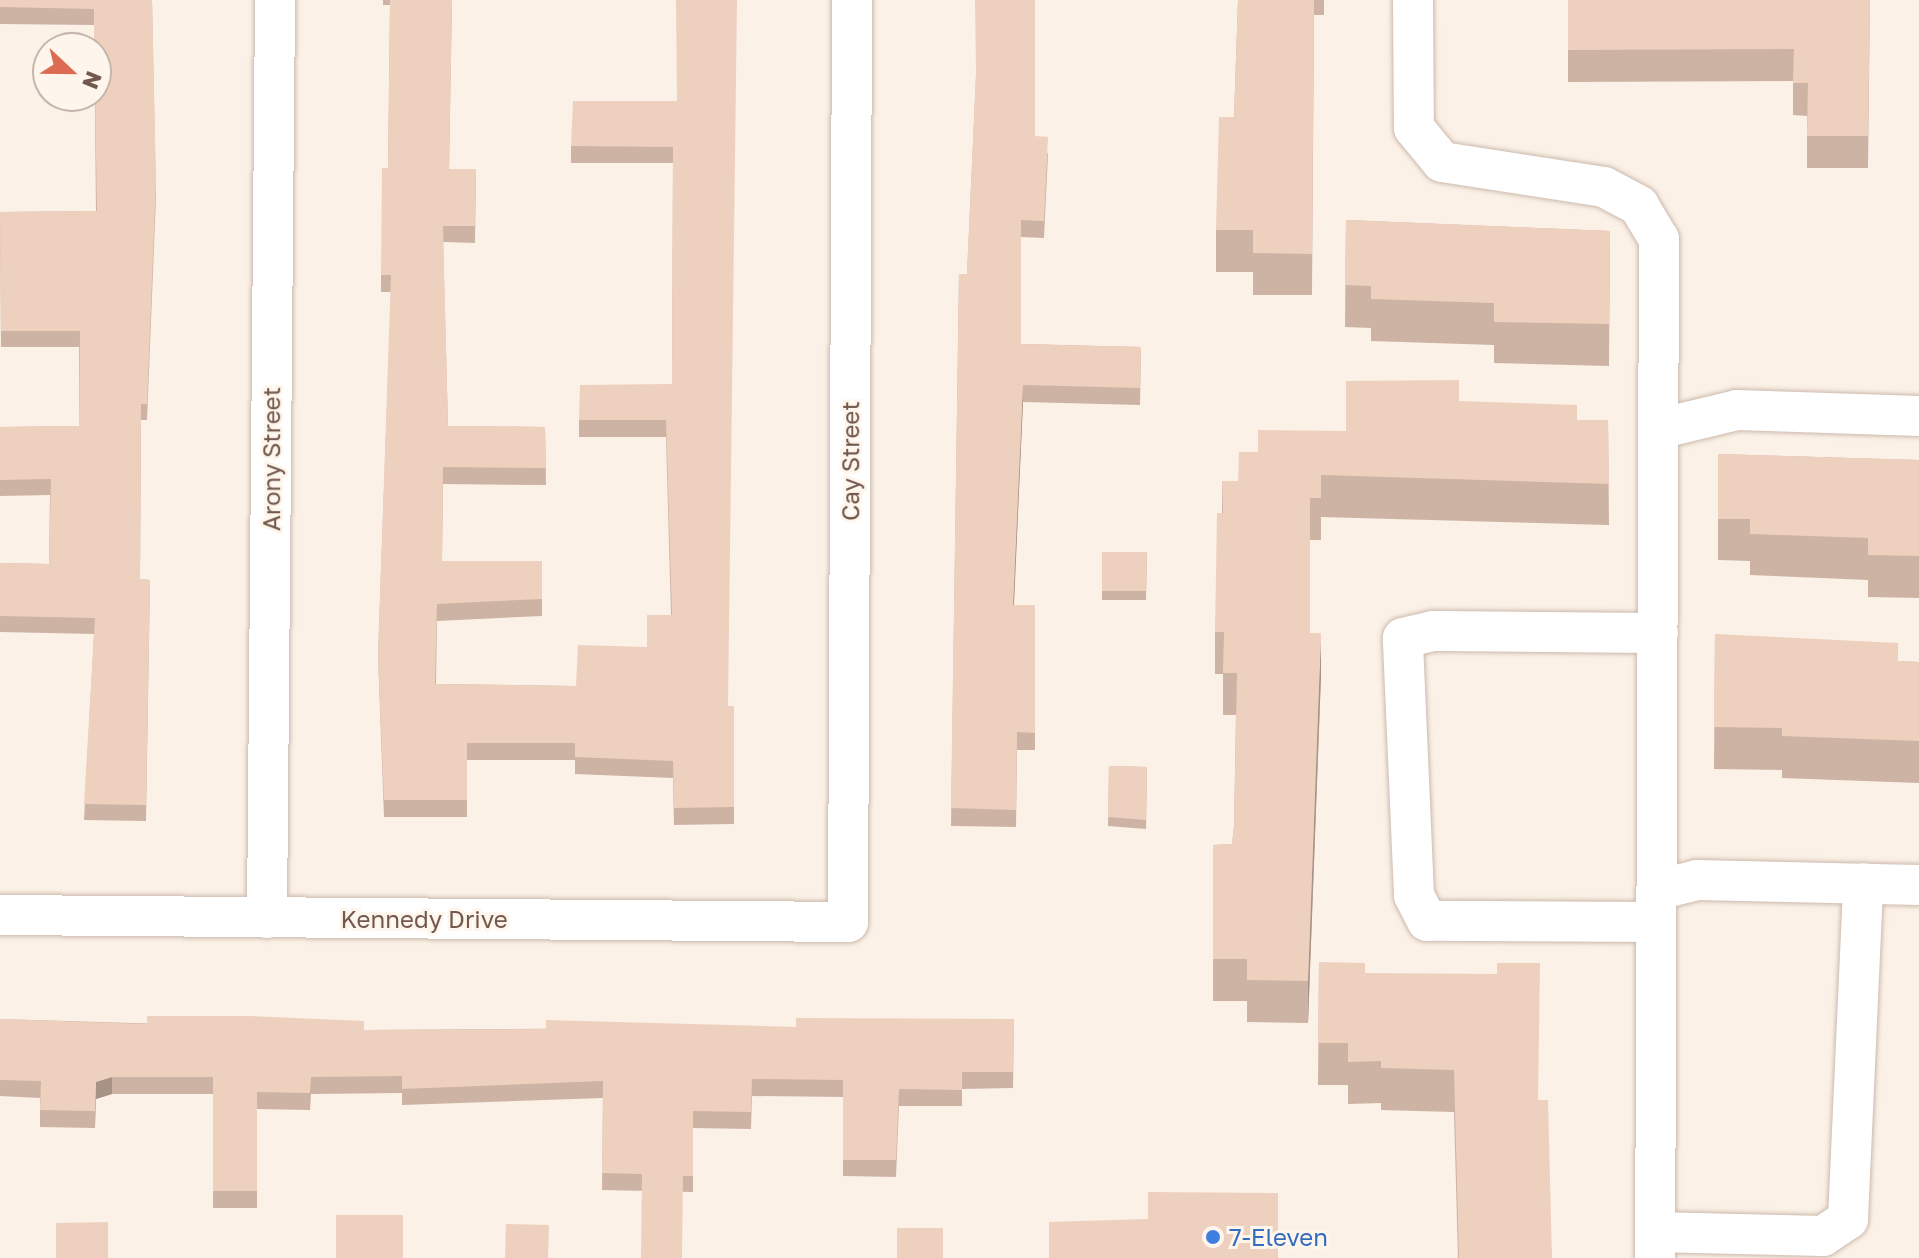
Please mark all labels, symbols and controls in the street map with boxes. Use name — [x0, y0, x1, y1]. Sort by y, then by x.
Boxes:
north arrow — [32, 32, 112, 112]
text: N — [77, 68, 109, 93]
street label: Arony Street — [257, 387, 285, 531]
street label: Cay Street — [836, 401, 864, 521]
street label: Kennedy Drive — [340, 905, 508, 933]
place label: 7-Eleven — [1229, 1223, 1328, 1251]
marker: 7-Eleven — [1204, 1228, 1222, 1246]

